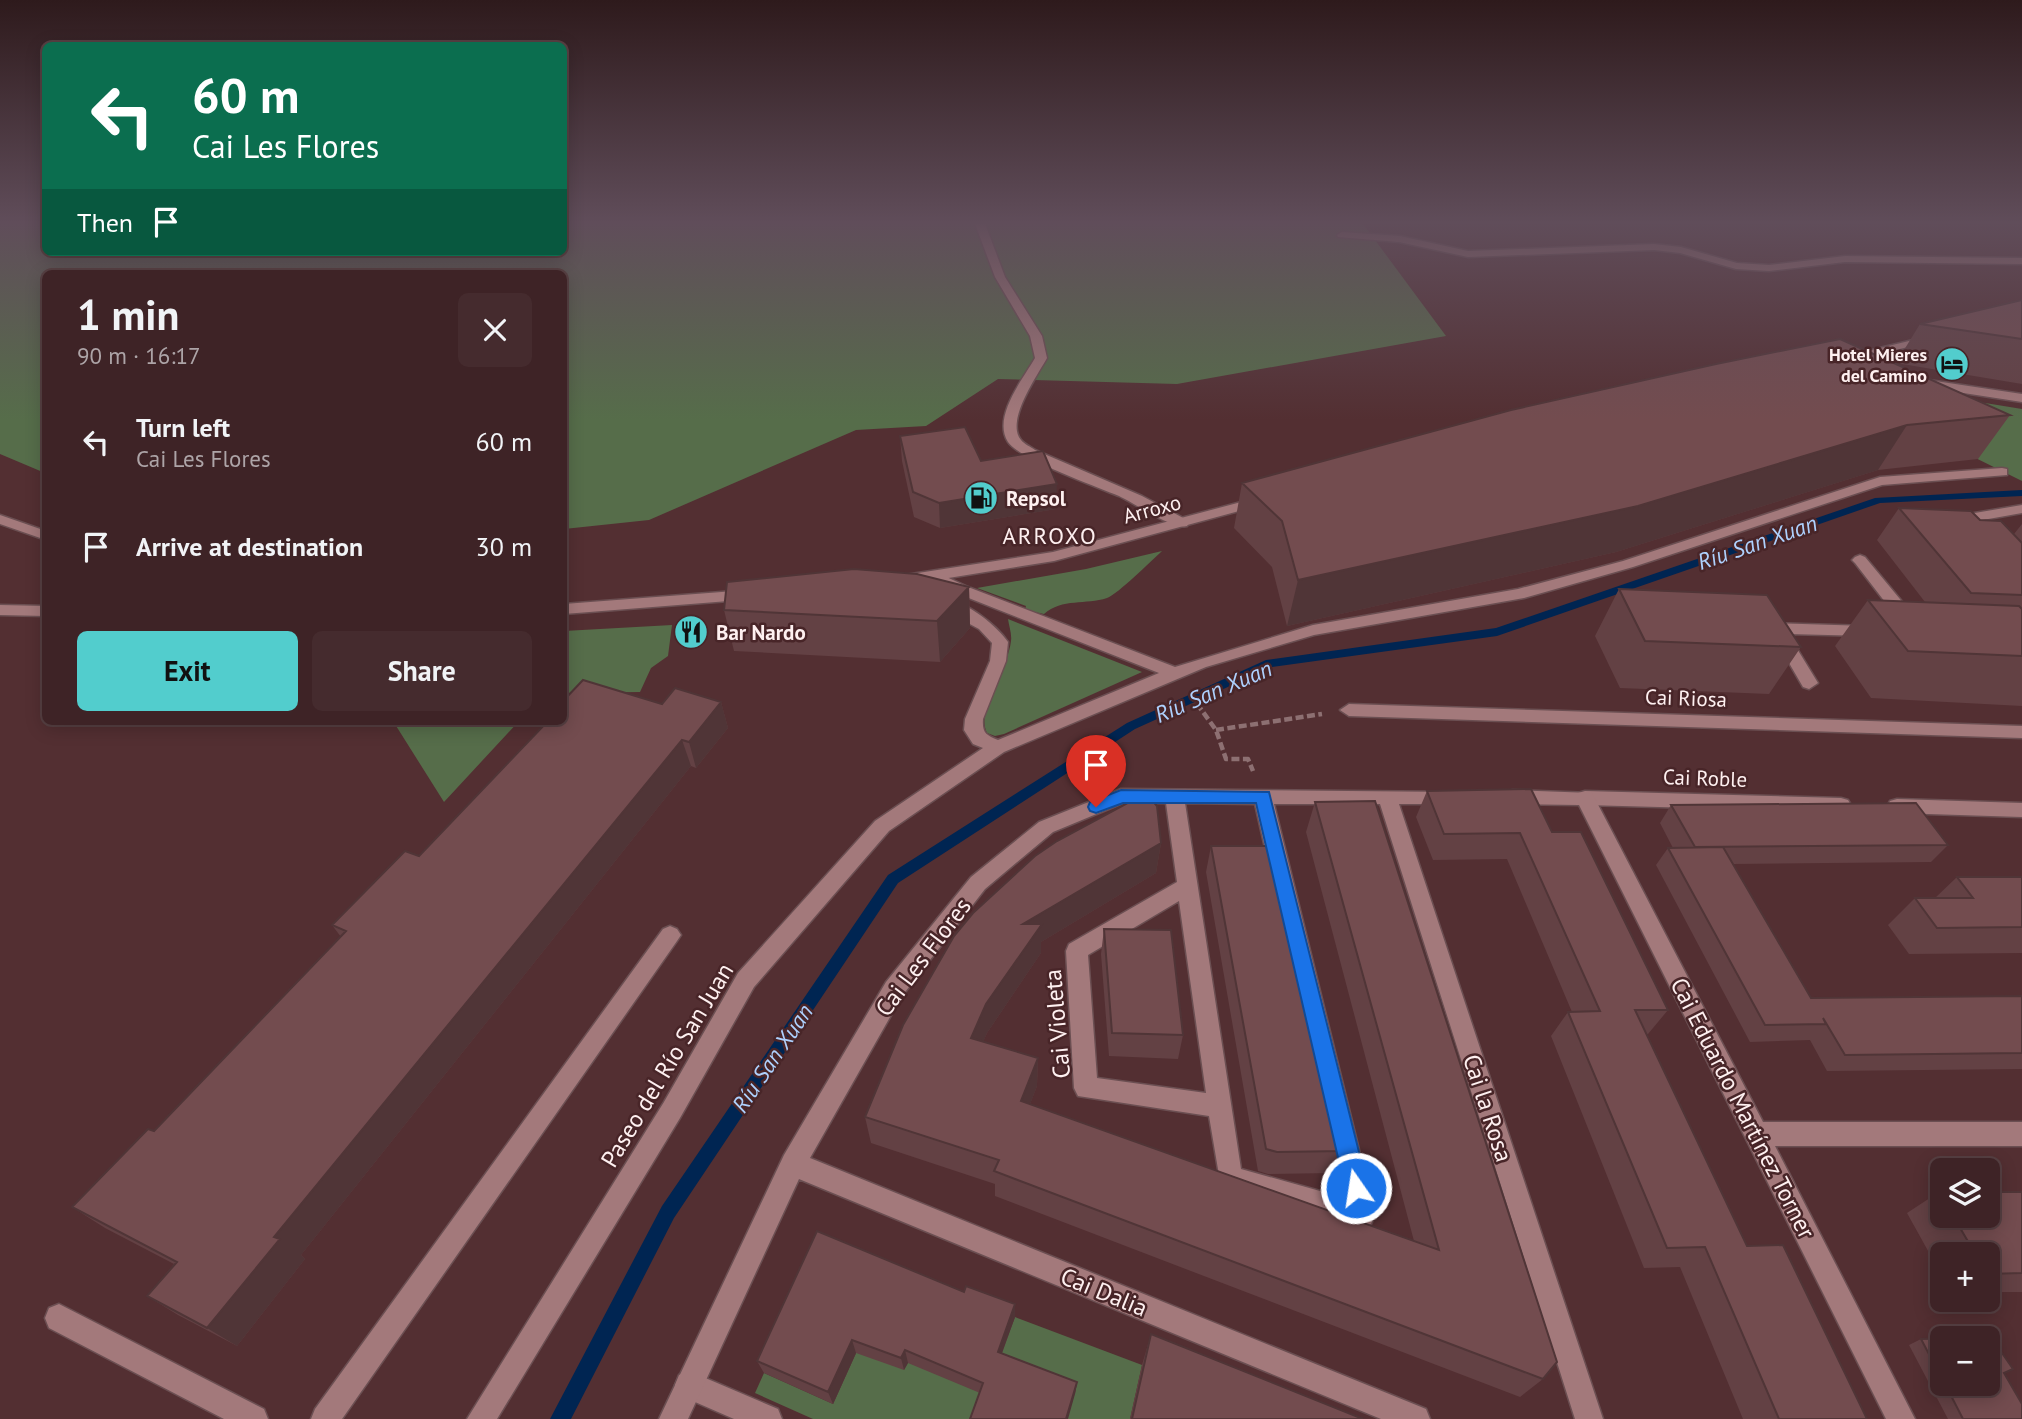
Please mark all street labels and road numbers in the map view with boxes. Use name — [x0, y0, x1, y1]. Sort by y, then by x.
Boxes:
street label: Arroxo — [1120, 488, 1184, 530]
street label: Cai Riosa — [1645, 683, 1727, 713]
street label: Cai Roble — [1662, 763, 1748, 793]
street label: Cai Les Flores — [868, 892, 978, 1022]
street label: Paseo del Río San Juan — [594, 957, 740, 1173]
street label: Cai Violeta — [1037, 968, 1077, 1080]
street label: Cai Eduardo Martínez Torner — [1664, 972, 1822, 1244]
street label: Cai la Rosa — [1456, 1050, 1520, 1166]
street label: Cai Dalia — [1056, 1261, 1152, 1323]

